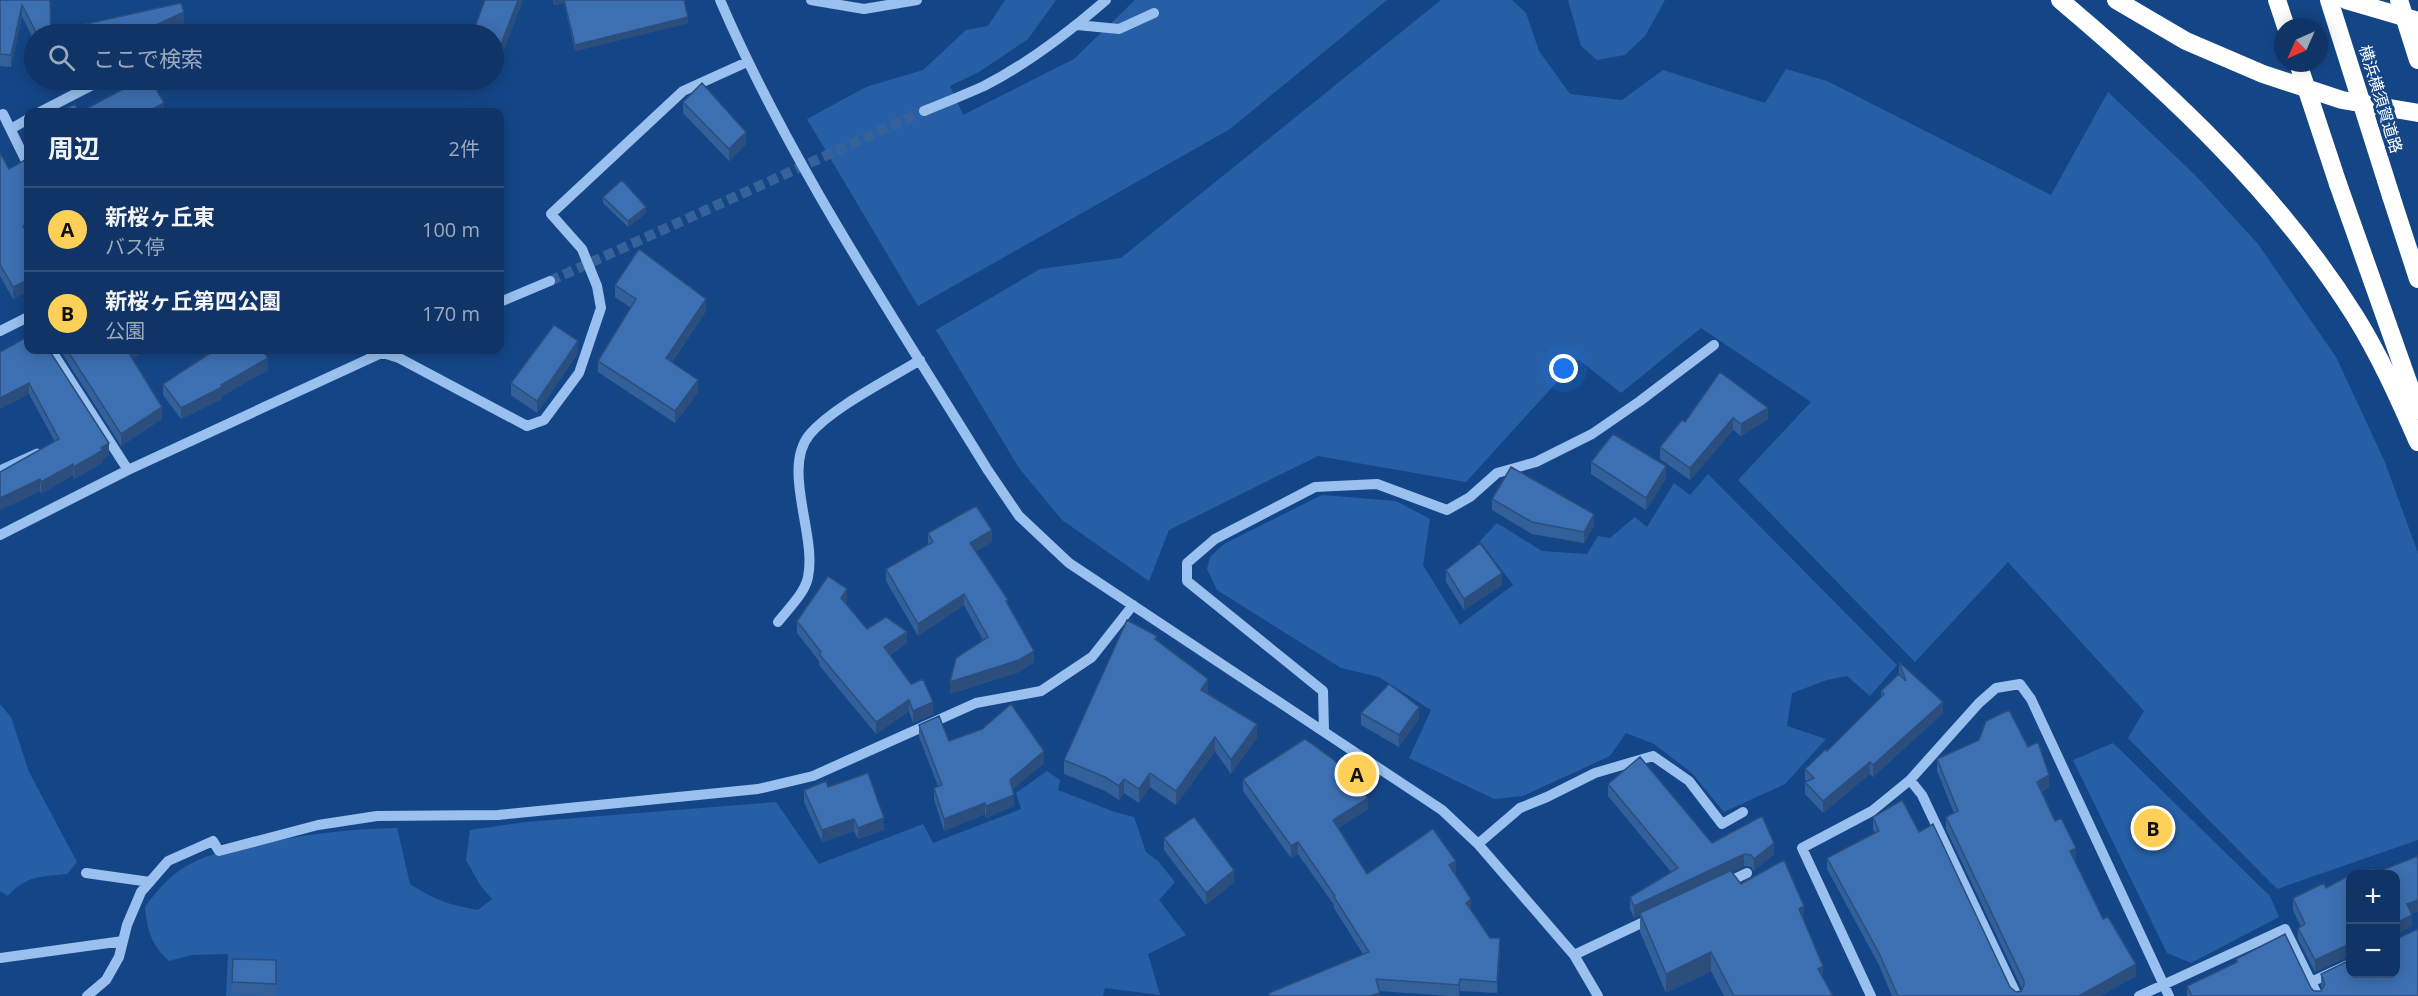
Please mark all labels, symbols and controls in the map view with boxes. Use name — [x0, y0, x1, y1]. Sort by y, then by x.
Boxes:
north arrow — [2274, 18, 2328, 72]
search box — [24, 24, 504, 90]
icon: search — [45, 41, 78, 74]
street label: 横浜横須賀道路 — [2354, 42, 2408, 156]
text: ここで検索 — [93, 43, 203, 73]
text: 周辺 — [48, 130, 100, 166]
text: 2件 — [449, 135, 480, 162]
text: 新桜ヶ丘東 — [105, 201, 215, 231]
text: A — [61, 216, 74, 243]
text: 100 m — [422, 216, 480, 243]
text: バス停 — [105, 233, 165, 260]
text: 新桜ヶ丘第四公園 — [105, 285, 281, 315]
text: B — [61, 300, 74, 327]
text: 170 m — [422, 300, 480, 327]
text: 公園 — [105, 317, 145, 344]
your location — [1549, 354, 1578, 383]
pin: A — [1338, 752, 1376, 796]
pin: B — [2134, 806, 2172, 850]
map controls — [2346, 870, 2400, 978]
button: + — [2346, 870, 2400, 924]
button: − — [2346, 924, 2400, 978]

